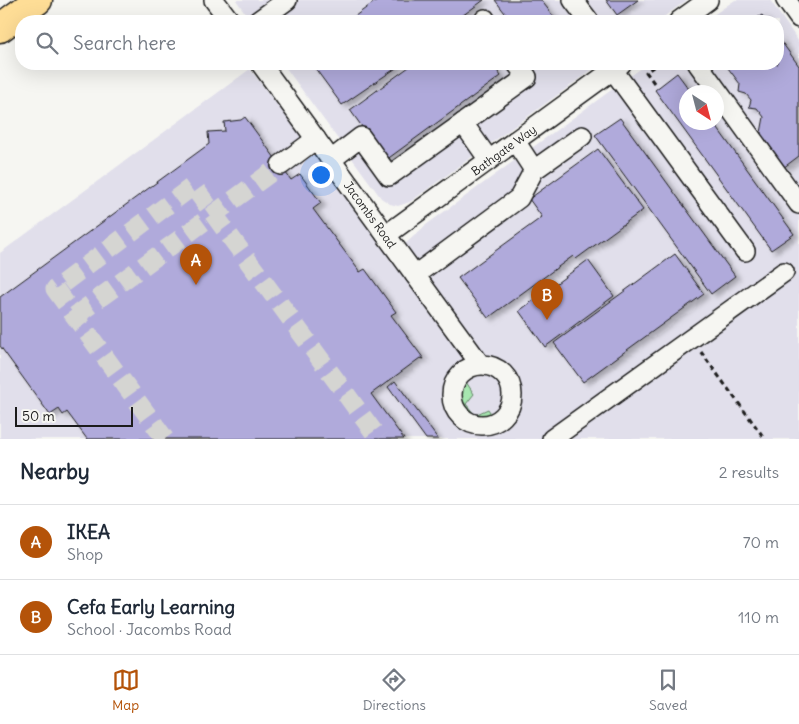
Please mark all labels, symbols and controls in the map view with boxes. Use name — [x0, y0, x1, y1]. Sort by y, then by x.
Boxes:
search box — [15, 15, 784, 70]
icon: search — [33, 29, 61, 57]
text: Search here — [73, 31, 176, 55]
north arrow — [679, 85, 724, 130]
street label: Bathgate Way — [468, 121, 539, 178]
your location — [308, 162, 334, 188]
street label: Jacombs Road — [341, 178, 400, 251]
pin: A — [180, 244, 212, 285]
pin: B — [531, 279, 563, 320]
scale bar — [15, 404, 132, 427]
text: 50 m — [22, 407, 55, 425]
text: Nearby — [20, 458, 90, 485]
text: 2 results — [719, 462, 779, 482]
text: IKEA — [67, 520, 110, 544]
text: A — [31, 532, 41, 552]
text: 70 m — [743, 532, 779, 552]
text: Shop — [67, 544, 103, 564]
text: Cefa Early Learning — [67, 595, 235, 619]
text: B — [31, 607, 41, 627]
text: 110 m — [738, 607, 779, 627]
text: School · Jacombs Road — [67, 619, 232, 639]
tab: Map — [112, 666, 140, 714]
tab: Directions — [363, 666, 426, 714]
tab: Saved — [649, 666, 687, 714]

